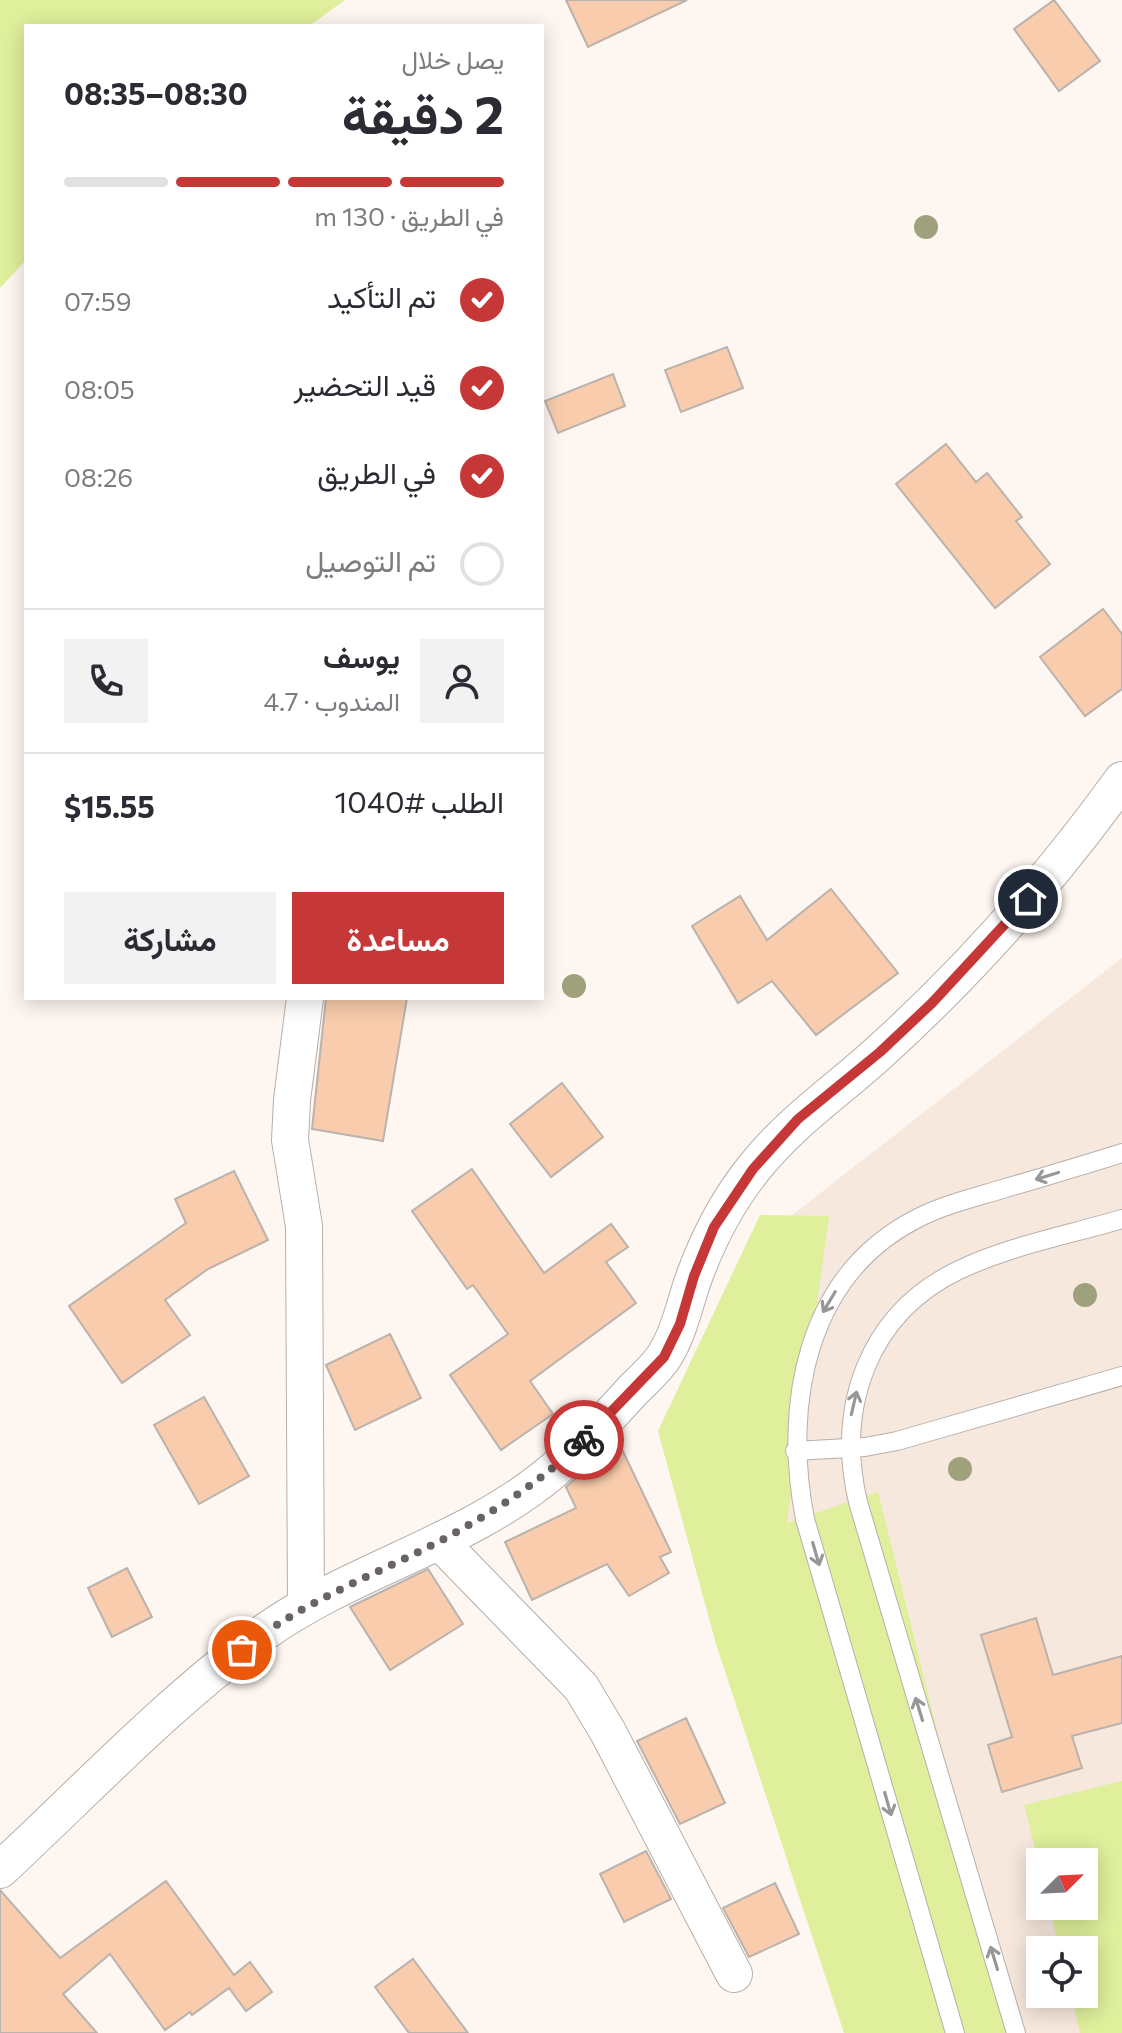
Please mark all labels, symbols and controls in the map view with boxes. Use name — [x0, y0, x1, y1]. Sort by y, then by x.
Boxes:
text: يصل خلال — [401, 43, 504, 74]
text: 08:30–08:35 — [64, 74, 248, 111]
text: 2 دقيقة — [342, 81, 504, 145]
text: في الطريق · 130 m — [314, 200, 504, 231]
text: تم التأكيد — [327, 277, 436, 314]
icon: check — [460, 278, 504, 322]
text: 07:59 — [64, 285, 131, 316]
text: قيد التحضير — [294, 365, 436, 402]
icon: check — [460, 366, 504, 410]
text: 08:05 — [64, 373, 135, 404]
text: في الطريق — [317, 453, 436, 490]
icon: check — [460, 454, 504, 498]
text: 08:26 — [64, 461, 133, 492]
text: تم التوصيل — [305, 541, 436, 578]
text: يوسف — [323, 637, 400, 674]
button: phone — [64, 639, 148, 723]
button: person — [420, 639, 504, 723]
text: المندوب · 4.7 — [264, 685, 400, 716]
text: الطلب #1040 — [335, 782, 504, 819]
text: $15.55 — [64, 787, 155, 824]
pin — [994, 865, 1062, 933]
icon: home — [1006, 877, 1050, 921]
button: مشاركة — [64, 892, 276, 984]
button: مساعدة — [292, 892, 504, 984]
one-way arrow — [1035, 1169, 1061, 1184]
one-way arrow — [821, 1290, 837, 1313]
one-way arrow — [847, 1391, 862, 1417]
courier — [544, 1400, 624, 1480]
icon: bike — [562, 1418, 606, 1462]
one-way arrow — [809, 1541, 824, 1566]
pin — [208, 1616, 276, 1684]
icon: bag — [220, 1628, 264, 1672]
one-way arrow — [911, 1697, 926, 1723]
one-way arrow — [881, 1790, 896, 1816]
north arrow — [1026, 1848, 1098, 1920]
map controls — [1026, 1848, 1098, 2008]
button: locate — [1026, 1936, 1098, 2008]
one-way arrow — [986, 1946, 1001, 1972]

